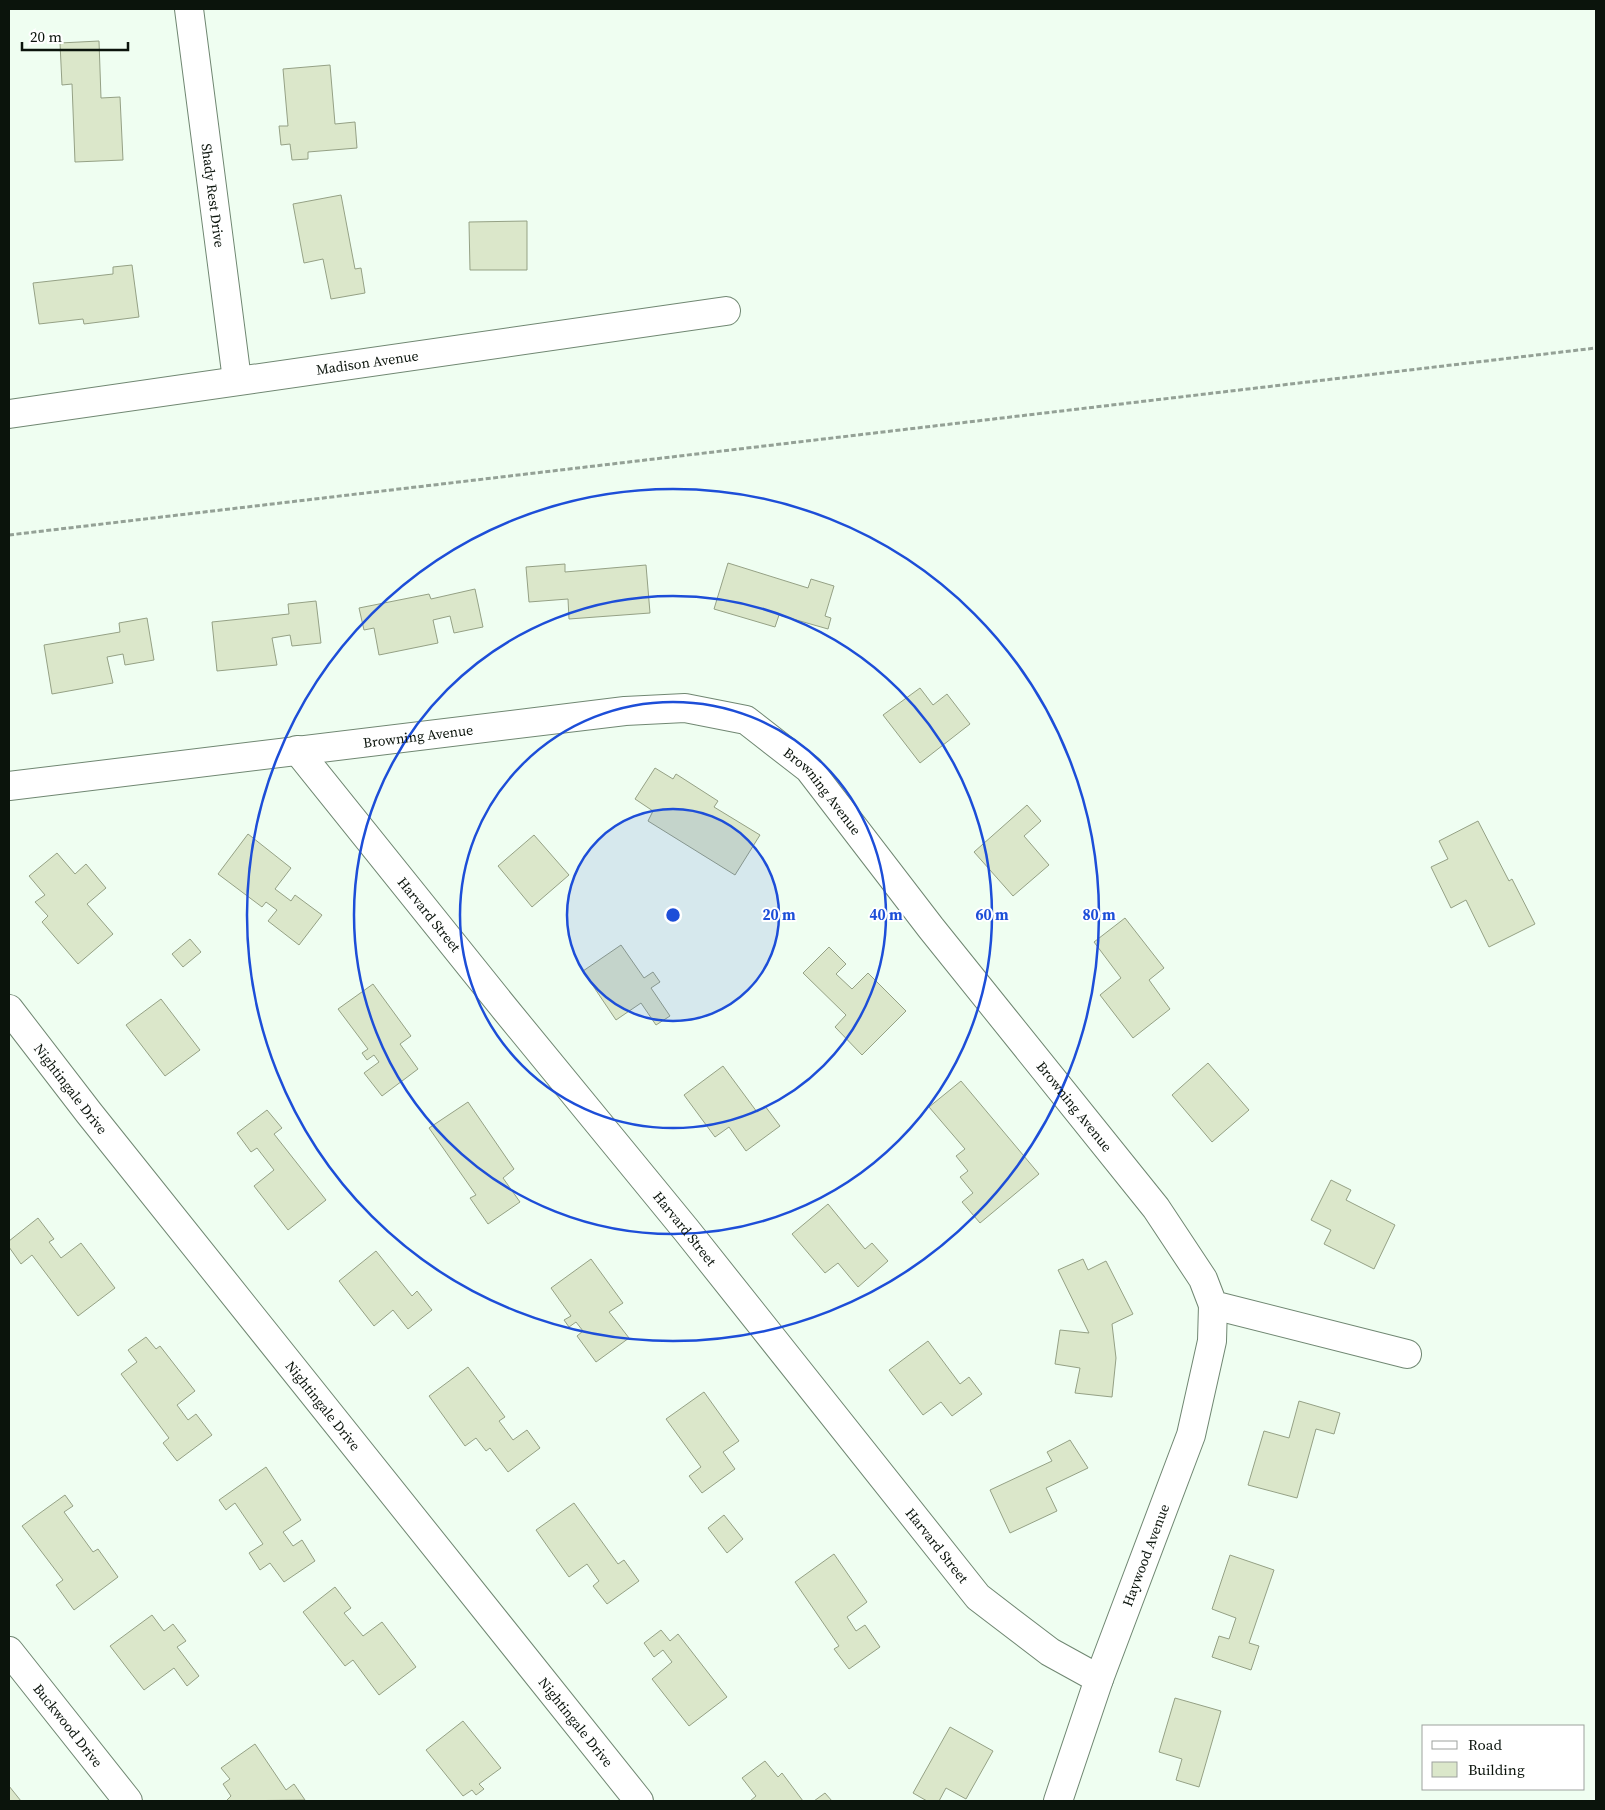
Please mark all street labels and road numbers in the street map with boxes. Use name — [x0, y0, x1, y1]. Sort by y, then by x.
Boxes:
street label: Shady Rest Drive — [196, 142, 230, 249]
street label: Madison Avenue — [315, 345, 420, 380]
street label: Browning Avenue — [362, 720, 474, 753]
street label: Browning Avenue — [779, 743, 866, 839]
street label: Harvard Street — [393, 873, 466, 957]
street label: Nightingale Drive — [29, 1039, 112, 1138]
street label: Browning Avenue — [1032, 1057, 1117, 1156]
street label: Harvard Street — [648, 1187, 721, 1271]
street label: Nightingale Drive — [281, 1357, 365, 1455]
street label: Haywood Avenue — [1117, 1501, 1174, 1609]
street label: Harvard Street — [901, 1504, 973, 1588]
street label: Nightingale Drive — [534, 1673, 618, 1771]
street label: Buckwood Drive — [29, 1679, 107, 1771]

